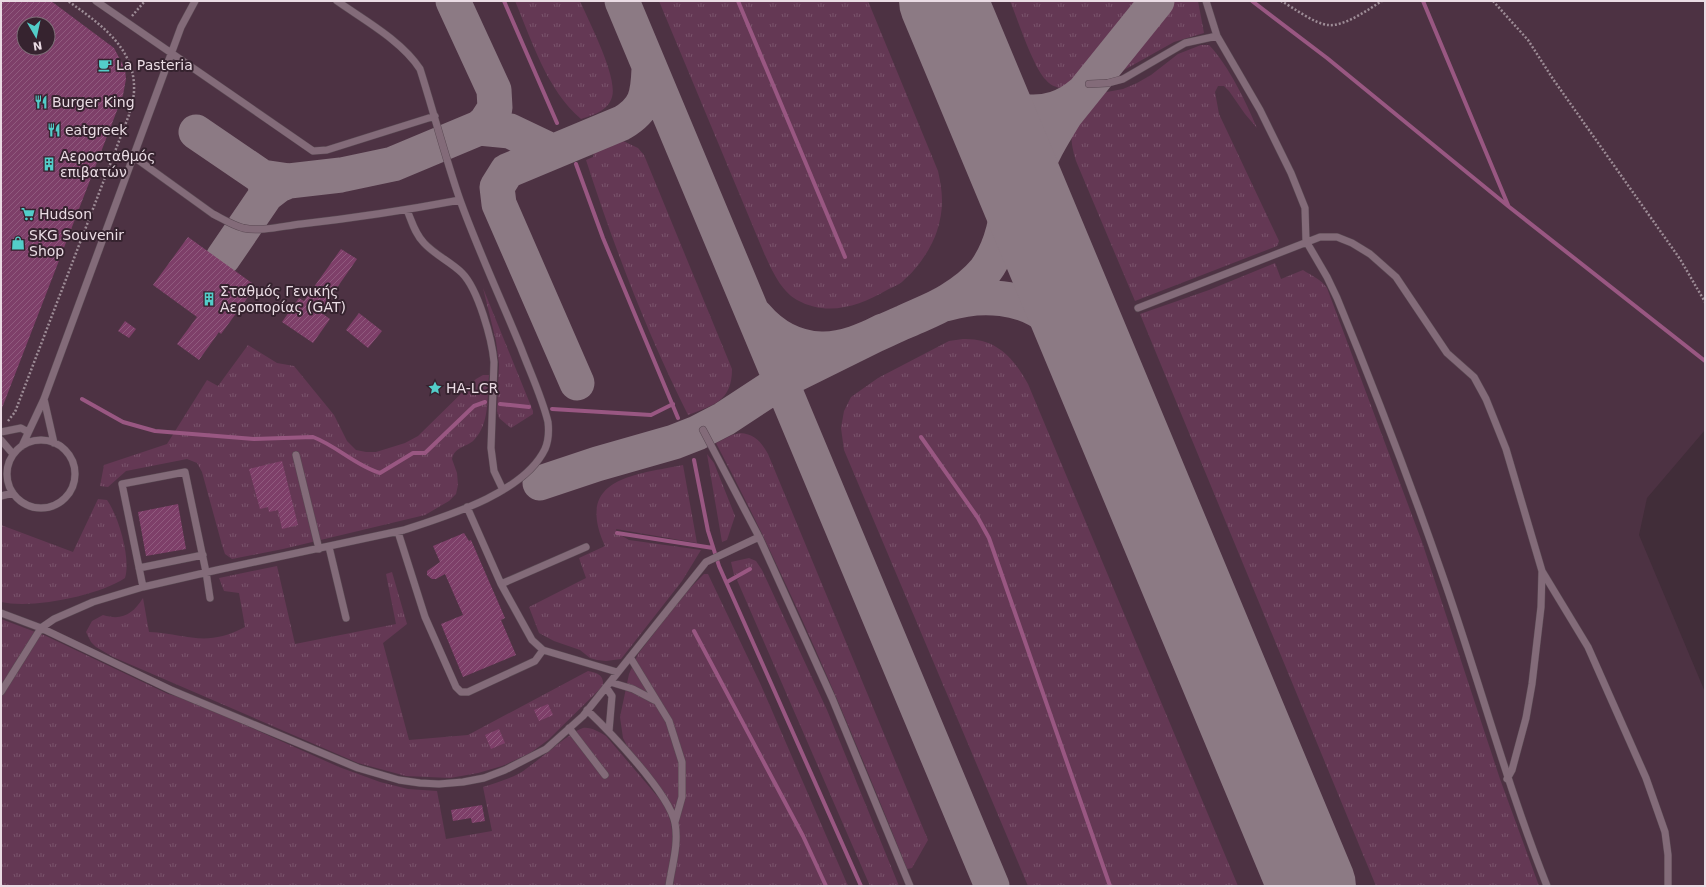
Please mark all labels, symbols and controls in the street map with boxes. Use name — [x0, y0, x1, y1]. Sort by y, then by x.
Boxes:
north arrow — [16, 16, 56, 56]
text: N — [32, 38, 43, 53]
cafe icon: La Pasteria — [97, 57, 113, 73]
place label: La Pasteria — [116, 57, 193, 73]
restaurant icon: Burger King — [33, 94, 49, 110]
place label: Burger King — [52, 94, 135, 110]
restaurant icon: eatgreek — [46, 122, 62, 138]
place label: eatgreek — [65, 122, 128, 138]
place label: Αεροσταθμός επιβατών — [60, 148, 155, 180]
building icon: Αεροσταθμός επιβατών — [41, 156, 57, 172]
supermarket icon: Hudson — [20, 206, 36, 222]
place label: Hudson — [39, 206, 92, 222]
place label: SKG Souvenir Shop — [29, 227, 124, 259]
shop icon: SKG Souvenir Shop — [10, 235, 26, 251]
place label: Σταθμός Γενικής Αεροπορίας (GAT) — [220, 283, 346, 315]
building icon: Σταθμός Γενικής Αεροπορίας (GAT) — [201, 291, 217, 307]
place icon: HA-LCR — [427, 380, 443, 396]
place label: HA-LCR — [446, 380, 498, 396]

